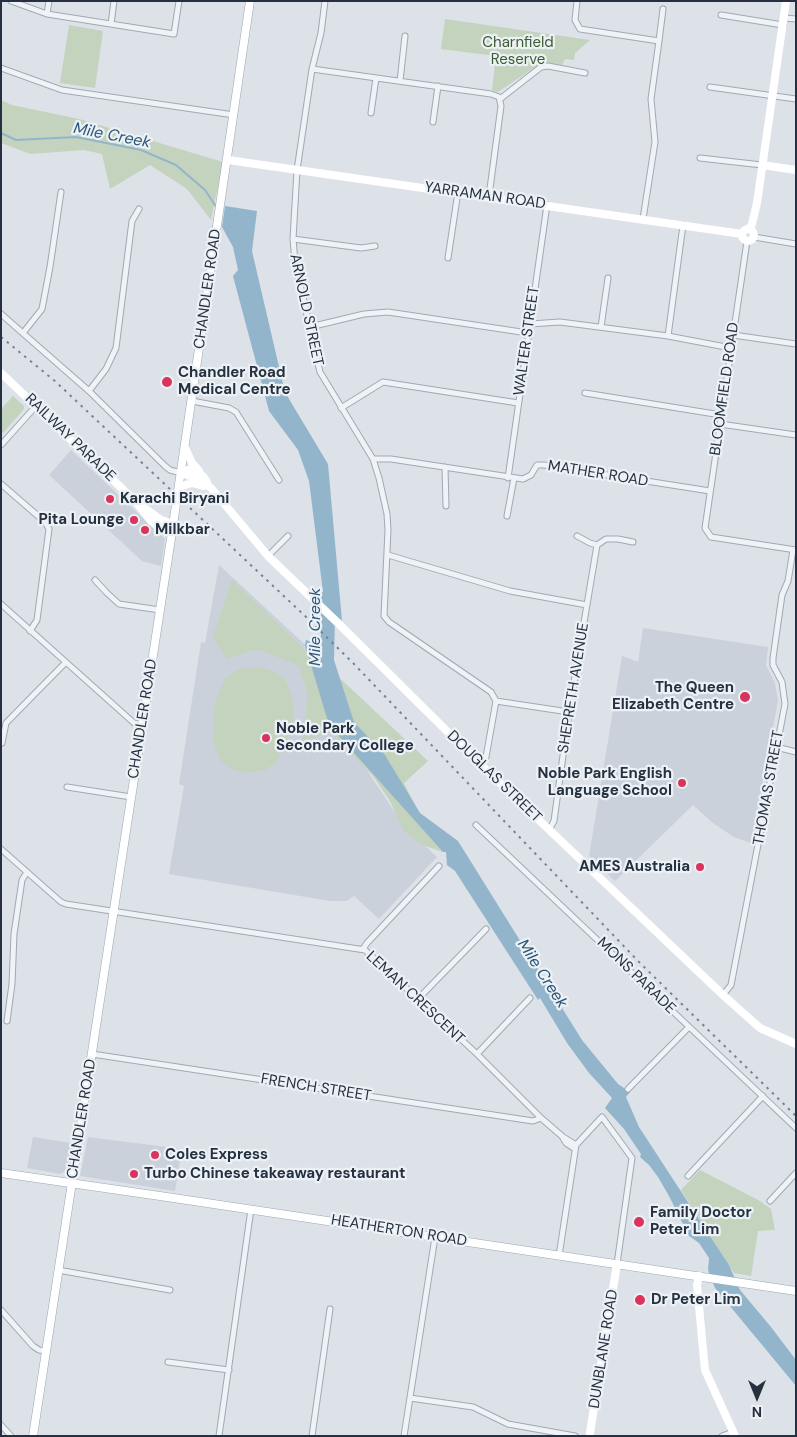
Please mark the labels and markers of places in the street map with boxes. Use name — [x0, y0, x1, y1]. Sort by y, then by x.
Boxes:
place label: Chandler Road Medical Centre — [178, 364, 291, 399]
marker: Chandler Road Medical Centre — [160, 375, 174, 389]
place label: Karachi Biryani — [120, 490, 229, 508]
marker: Karachi Biryani — [104, 493, 116, 505]
place label: Pita Lounge — [39, 511, 124, 529]
marker: Pita Lounge — [128, 514, 140, 526]
place label: Milkbar — [155, 521, 210, 539]
marker: Milkbar — [139, 524, 151, 536]
place label: The Queen Elizabeth Centre — [612, 679, 734, 714]
marker: The Queen Elizabeth Centre — [738, 690, 752, 704]
place label: Noble Park Secondary College — [276, 720, 414, 755]
marker: Noble Park Secondary College — [260, 732, 272, 744]
place label: Noble Park English Language School — [537, 765, 672, 800]
marker: Noble Park English Language School — [676, 777, 688, 789]
place label: AMES Australia — [579, 858, 690, 876]
marker: AMES Australia — [694, 861, 706, 873]
place label: Coles Express — [165, 1146, 268, 1164]
marker: Coles Express — [149, 1149, 161, 1161]
place label: Turbo Chinese takeaway restaurant — [144, 1165, 405, 1183]
marker: Turbo Chinese takeaway restaurant — [128, 1168, 140, 1180]
place label: Family Doctor Peter Lim — [650, 1204, 752, 1239]
marker: Family Doctor Peter Lim — [632, 1215, 646, 1229]
place label: Dr Peter Lim — [651, 1291, 741, 1309]
marker: Dr Peter Lim — [633, 1293, 647, 1307]

